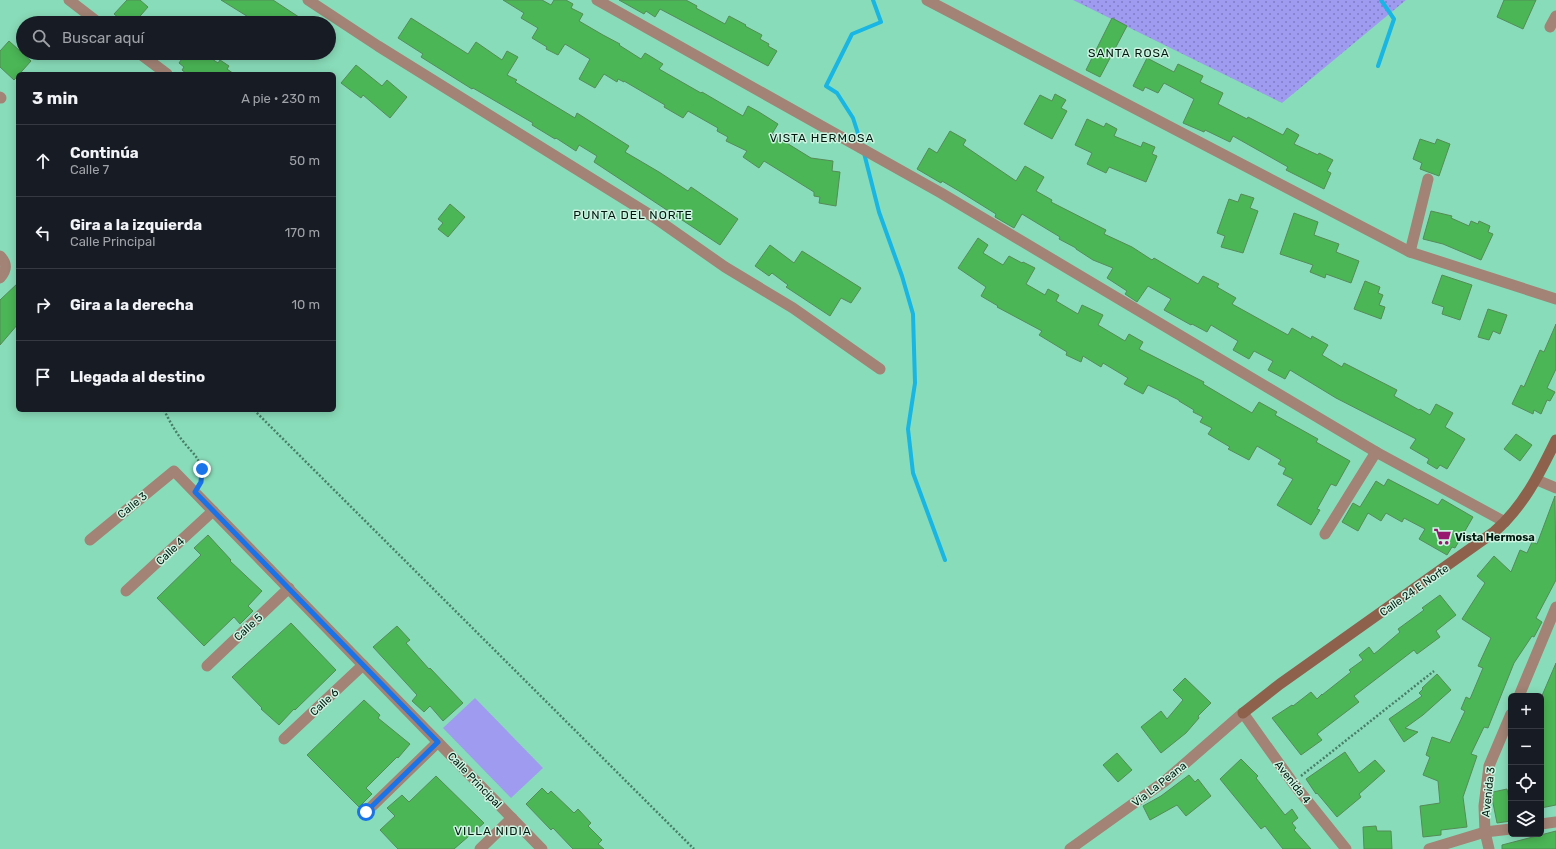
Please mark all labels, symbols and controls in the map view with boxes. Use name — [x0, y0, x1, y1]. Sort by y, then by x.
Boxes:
search box — [16, 16, 336, 60]
icon: search — [30, 27, 52, 49]
text: Buscar aquí — [62, 29, 144, 47]
district label: SANTA ROSA — [1088, 46, 1170, 60]
text: 3 min — [32, 88, 78, 108]
text: A pie · 230 m — [241, 91, 320, 106]
district label: VISTA HERMOSA — [770, 131, 874, 145]
text: Continúa — [70, 144, 139, 162]
icon: ahead — [32, 150, 54, 172]
text: 50 m — [289, 153, 320, 168]
text: Calle 7 — [70, 162, 109, 177]
district label: PUNTA DEL NORTE — [573, 208, 693, 222]
text: Gira a la izquierda — [70, 216, 202, 234]
icon: left — [32, 222, 54, 244]
text: 170 m — [285, 225, 320, 240]
text: Calle Principal — [70, 234, 155, 249]
icon: right — [32, 294, 54, 316]
text: Gira a la derecha — [70, 296, 194, 314]
text: 10 m — [291, 297, 320, 312]
icon: arrive — [32, 366, 54, 388]
text: Llegada al destino — [70, 368, 205, 386]
route end — [193, 460, 211, 478]
street label: Calle 3 — [115, 489, 150, 521]
supermarket icon: Vista Hermosa — [1432, 527, 1452, 547]
place label: Vista Hermosa — [1455, 531, 1535, 544]
street label: Calle 4 — [153, 535, 187, 568]
street label: Calle 24 E Norte — [1377, 562, 1451, 619]
street label: Calle 5 — [231, 611, 266, 644]
street label: Calle 6 — [307, 686, 342, 719]
map controls — [1508, 693, 1544, 837]
button: + — [1508, 693, 1544, 729]
button: − — [1508, 729, 1544, 765]
street label: Calle Principal — [445, 750, 504, 811]
street label: Avenida 4 — [1272, 758, 1313, 806]
street label: Vía La Peana — [1129, 759, 1189, 810]
button: locate — [1508, 765, 1544, 801]
street label: Avenida 3 — [1479, 766, 1498, 818]
button: layers — [1508, 801, 1544, 837]
route start — [357, 803, 375, 821]
district label: VILLA NIDIA — [454, 824, 532, 838]

